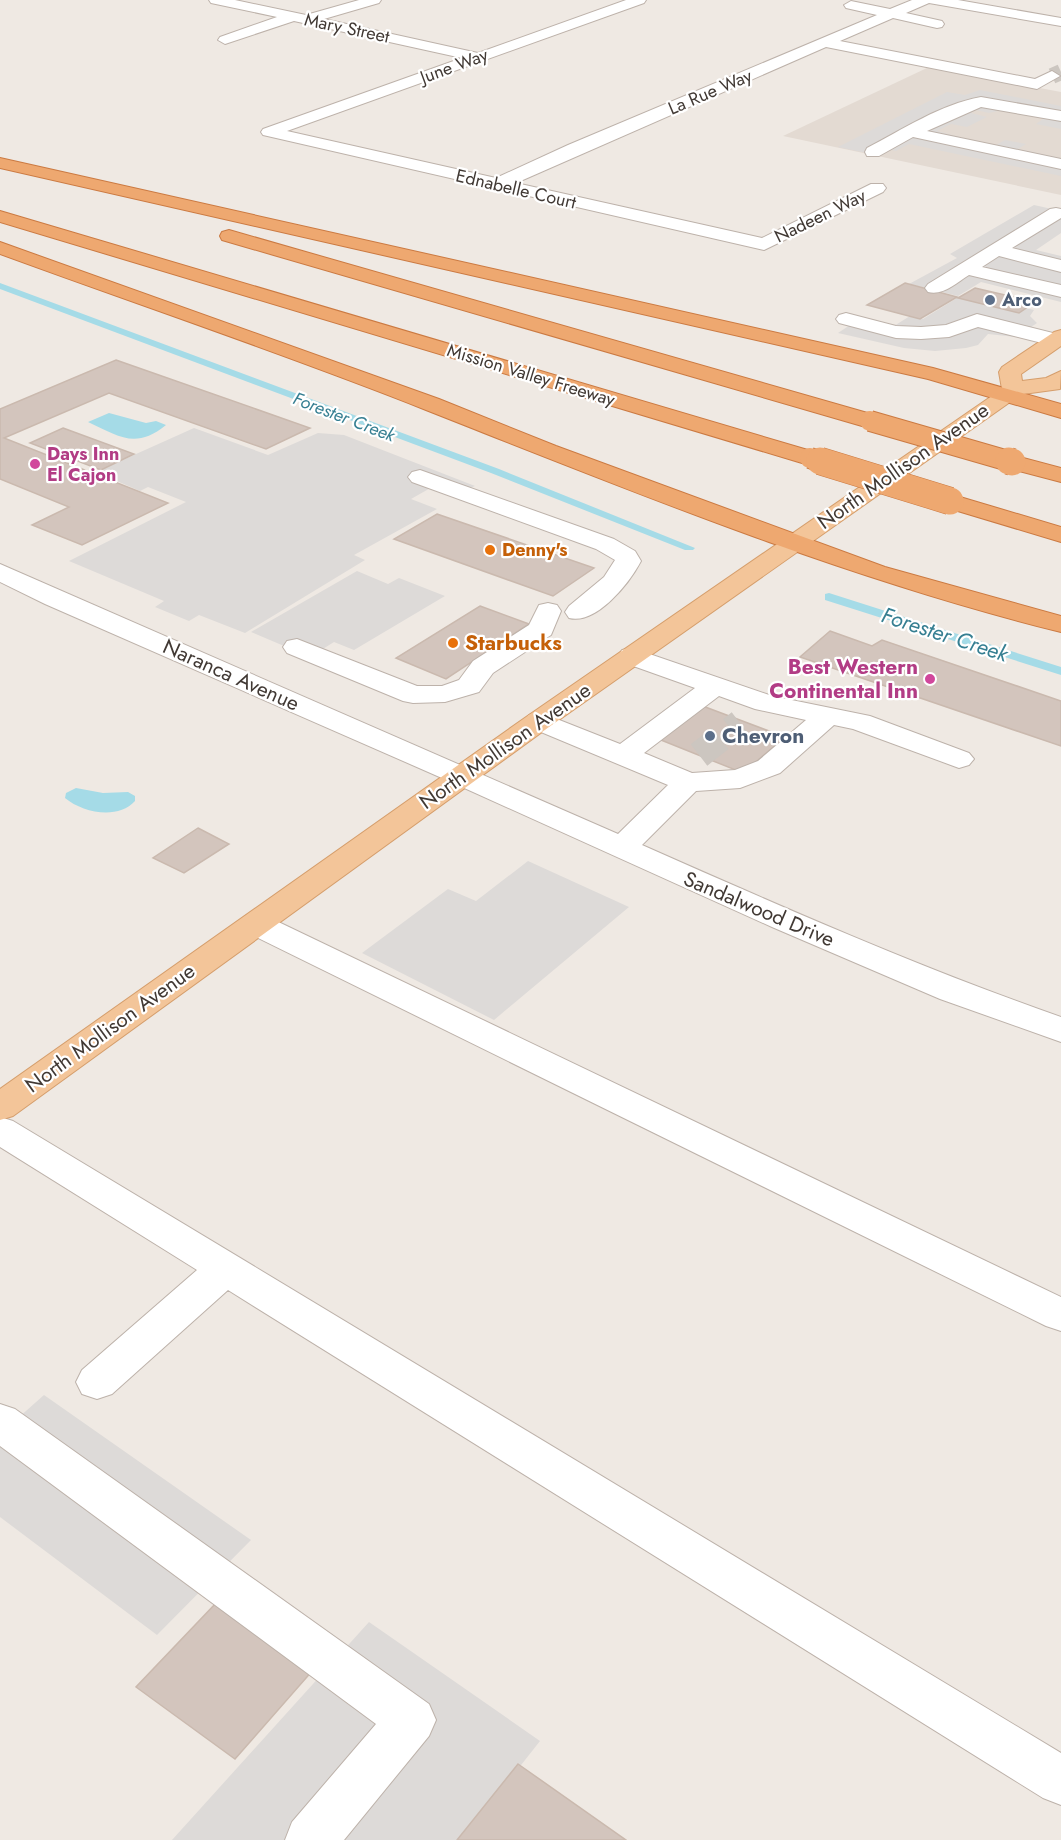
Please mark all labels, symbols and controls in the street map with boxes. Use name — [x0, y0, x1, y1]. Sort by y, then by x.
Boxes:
street label: Mary Street — [302, 6, 393, 50]
street label: June Way — [415, 42, 492, 91]
street label: La Rue Way — [664, 63, 756, 121]
street label: Ednabelle Court — [453, 163, 579, 216]
street label: Nadeen Way — [770, 183, 870, 249]
place label: Arco — [1001, 287, 1042, 313]
marker: Arco — [983, 293, 997, 307]
street label: Mission Valley Freeway — [444, 337, 618, 413]
water label: Forester Creek — [289, 386, 400, 449]
street label: North Mollison Avenue — [811, 395, 995, 537]
place label: Days Inn El Cajon — [47, 441, 119, 488]
marker: Days Inn El Cajon — [28, 457, 42, 471]
place label: Denny's — [502, 537, 567, 563]
marker: Denny's — [483, 543, 497, 557]
water label: Forester Creek — [878, 598, 1014, 670]
place label: Starbucks — [465, 628, 562, 658]
street label: Naranca Avenue — [158, 631, 304, 719]
marker: Starbucks — [446, 636, 460, 650]
place label: Best Western Continental Inn — [769, 652, 918, 706]
marker: Best Western Continental Inn — [923, 672, 937, 686]
street label: North Mollison Avenue — [413, 675, 597, 817]
place label: Chevron — [722, 721, 804, 751]
marker: Chevron — [703, 729, 717, 743]
street label: Sandalwood Drive — [679, 864, 839, 954]
street label: North Mollison Avenue — [19, 956, 201, 1100]

